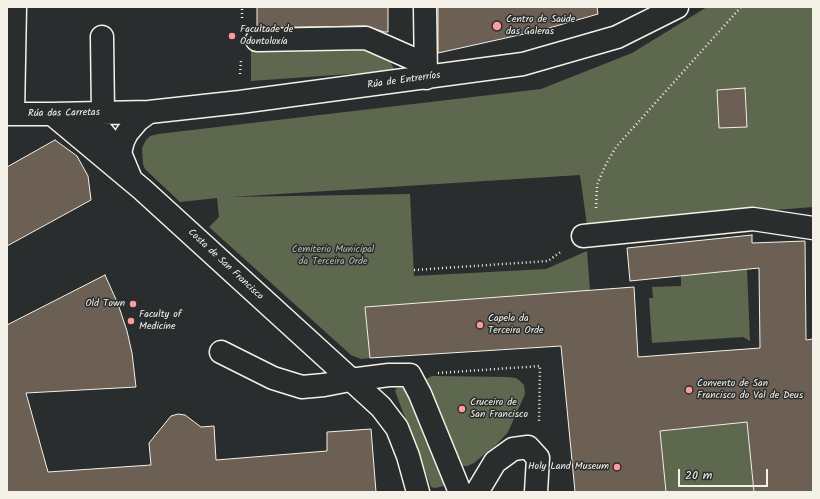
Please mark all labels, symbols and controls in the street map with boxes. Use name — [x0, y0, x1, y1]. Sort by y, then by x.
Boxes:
place label: Centro de Saúde das Galeras — [506, 14, 575, 38]
marker: Centro de Saúde das Galeras — [491, 20, 503, 32]
place label: Facultade de Odontoloxía — [240, 24, 293, 48]
marker: Facultade de Odontoloxía — [227, 31, 237, 41]
street label: Rúa de Entrerríos — [367, 70, 441, 92]
street label: Rúa das Carretas — [28, 107, 100, 121]
street label: Costa de San Francisco — [185, 227, 265, 303]
park label: Cemiterio Municipal da Terceira Orde — [292, 244, 374, 268]
place label: Old Town — [85, 298, 125, 310]
marker: Old Town — [128, 299, 138, 309]
place label: Faculty of Medicine — [139, 309, 181, 332]
place label: Capela da Terceira Orde — [488, 313, 543, 336]
marker: Faculty of Medicine — [126, 316, 136, 326]
marker: Capela da Terceira Orde — [475, 320, 485, 330]
place label: Convento de San Francisco do Val de Deus — [697, 378, 803, 402]
marker: Convento de San Francisco do Val de Deus — [684, 385, 694, 395]
place label: Cruceiro de San Francisco — [470, 397, 528, 420]
marker: Cruceiro de San Francisco — [457, 404, 467, 414]
place label: Holy Land Museum — [528, 461, 609, 473]
scale bar — [680, 461, 770, 487]
marker: Holy Land Museum — [612, 462, 622, 472]
text: 20 m — [685, 466, 712, 485]

